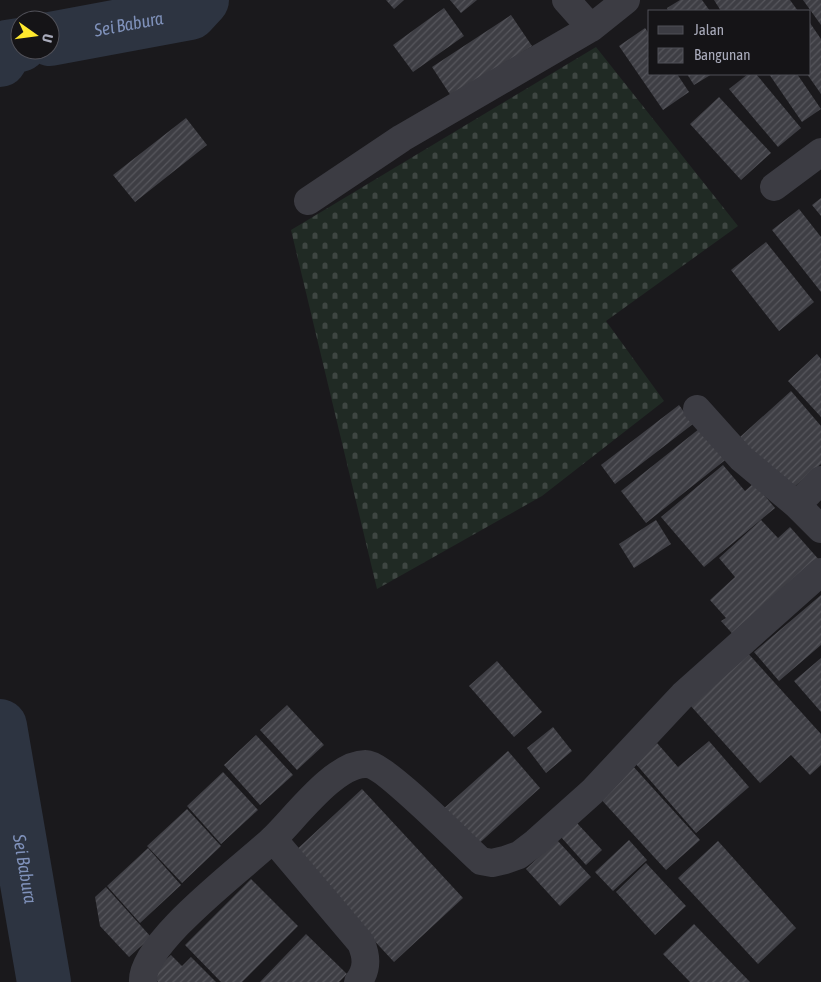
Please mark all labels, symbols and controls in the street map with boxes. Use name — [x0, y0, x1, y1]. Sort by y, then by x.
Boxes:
water label: Sei Babura — [91, 7, 165, 41]
north arrow — [10, 10, 60, 60]
legend — [648, 10, 811, 75]
text: Jalan — [694, 21, 724, 38]
text: U — [39, 32, 56, 44]
text: Bangunan — [694, 46, 751, 63]
water label: Sei Babura — [9, 832, 41, 906]

